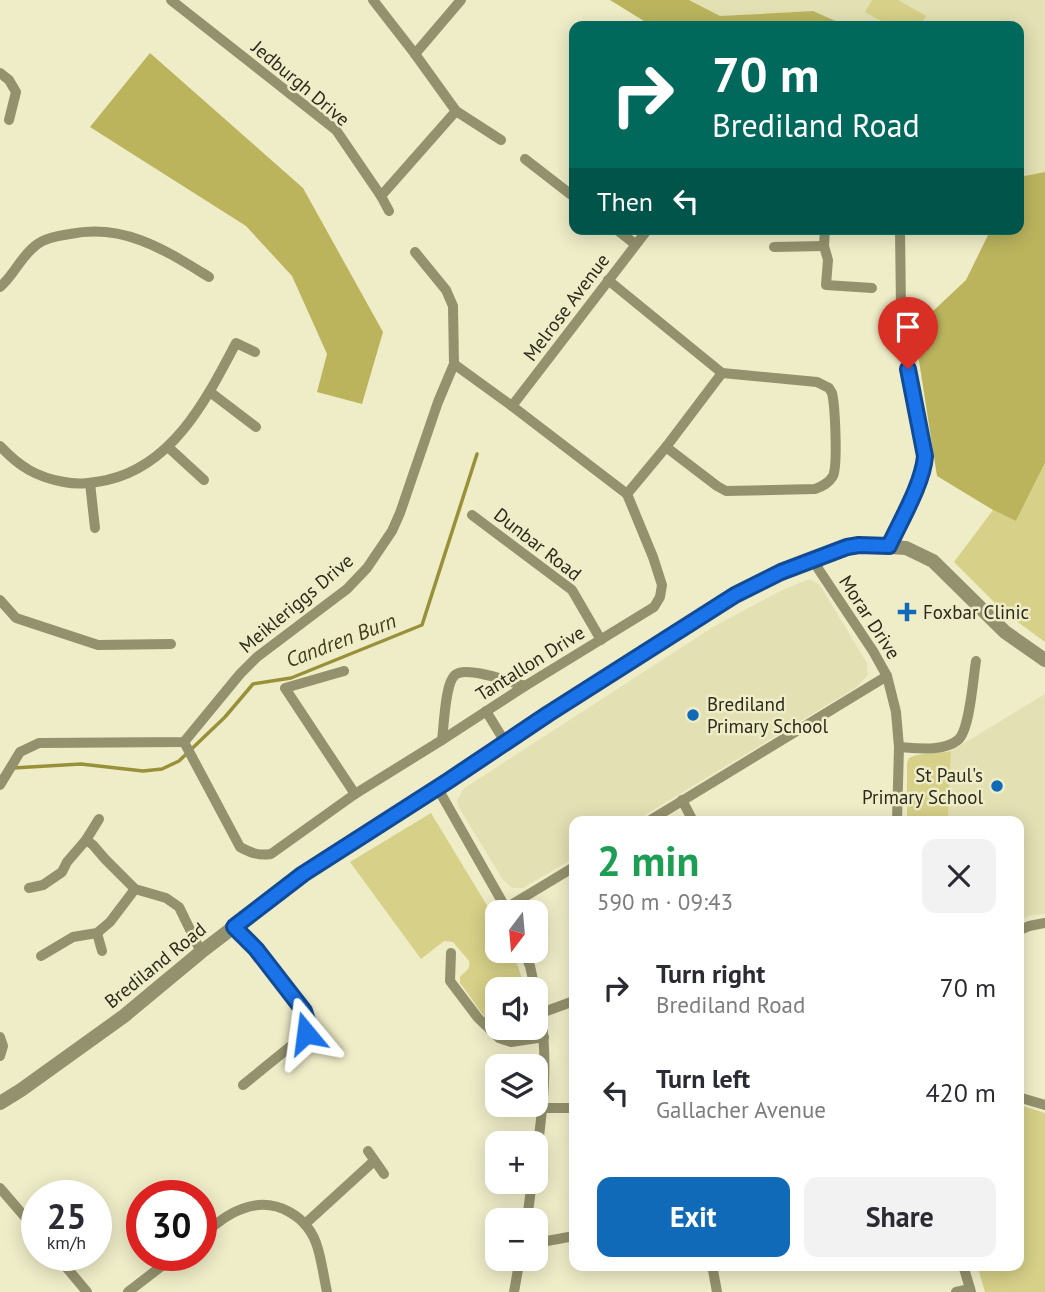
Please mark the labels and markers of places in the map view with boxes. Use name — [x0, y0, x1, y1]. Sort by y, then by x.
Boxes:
pin — [878, 297, 938, 369]
place label: Foxbar Clinic — [923, 600, 1029, 624]
marker: Foxbar Clinic — [897, 602, 917, 622]
place label: Brediland Primary School — [707, 692, 828, 738]
marker: Brediland Primary School — [685, 707, 701, 723]
place label: St Paul's Primary School — [862, 763, 983, 809]
marker: St Paul's Primary School — [989, 778, 1005, 794]

